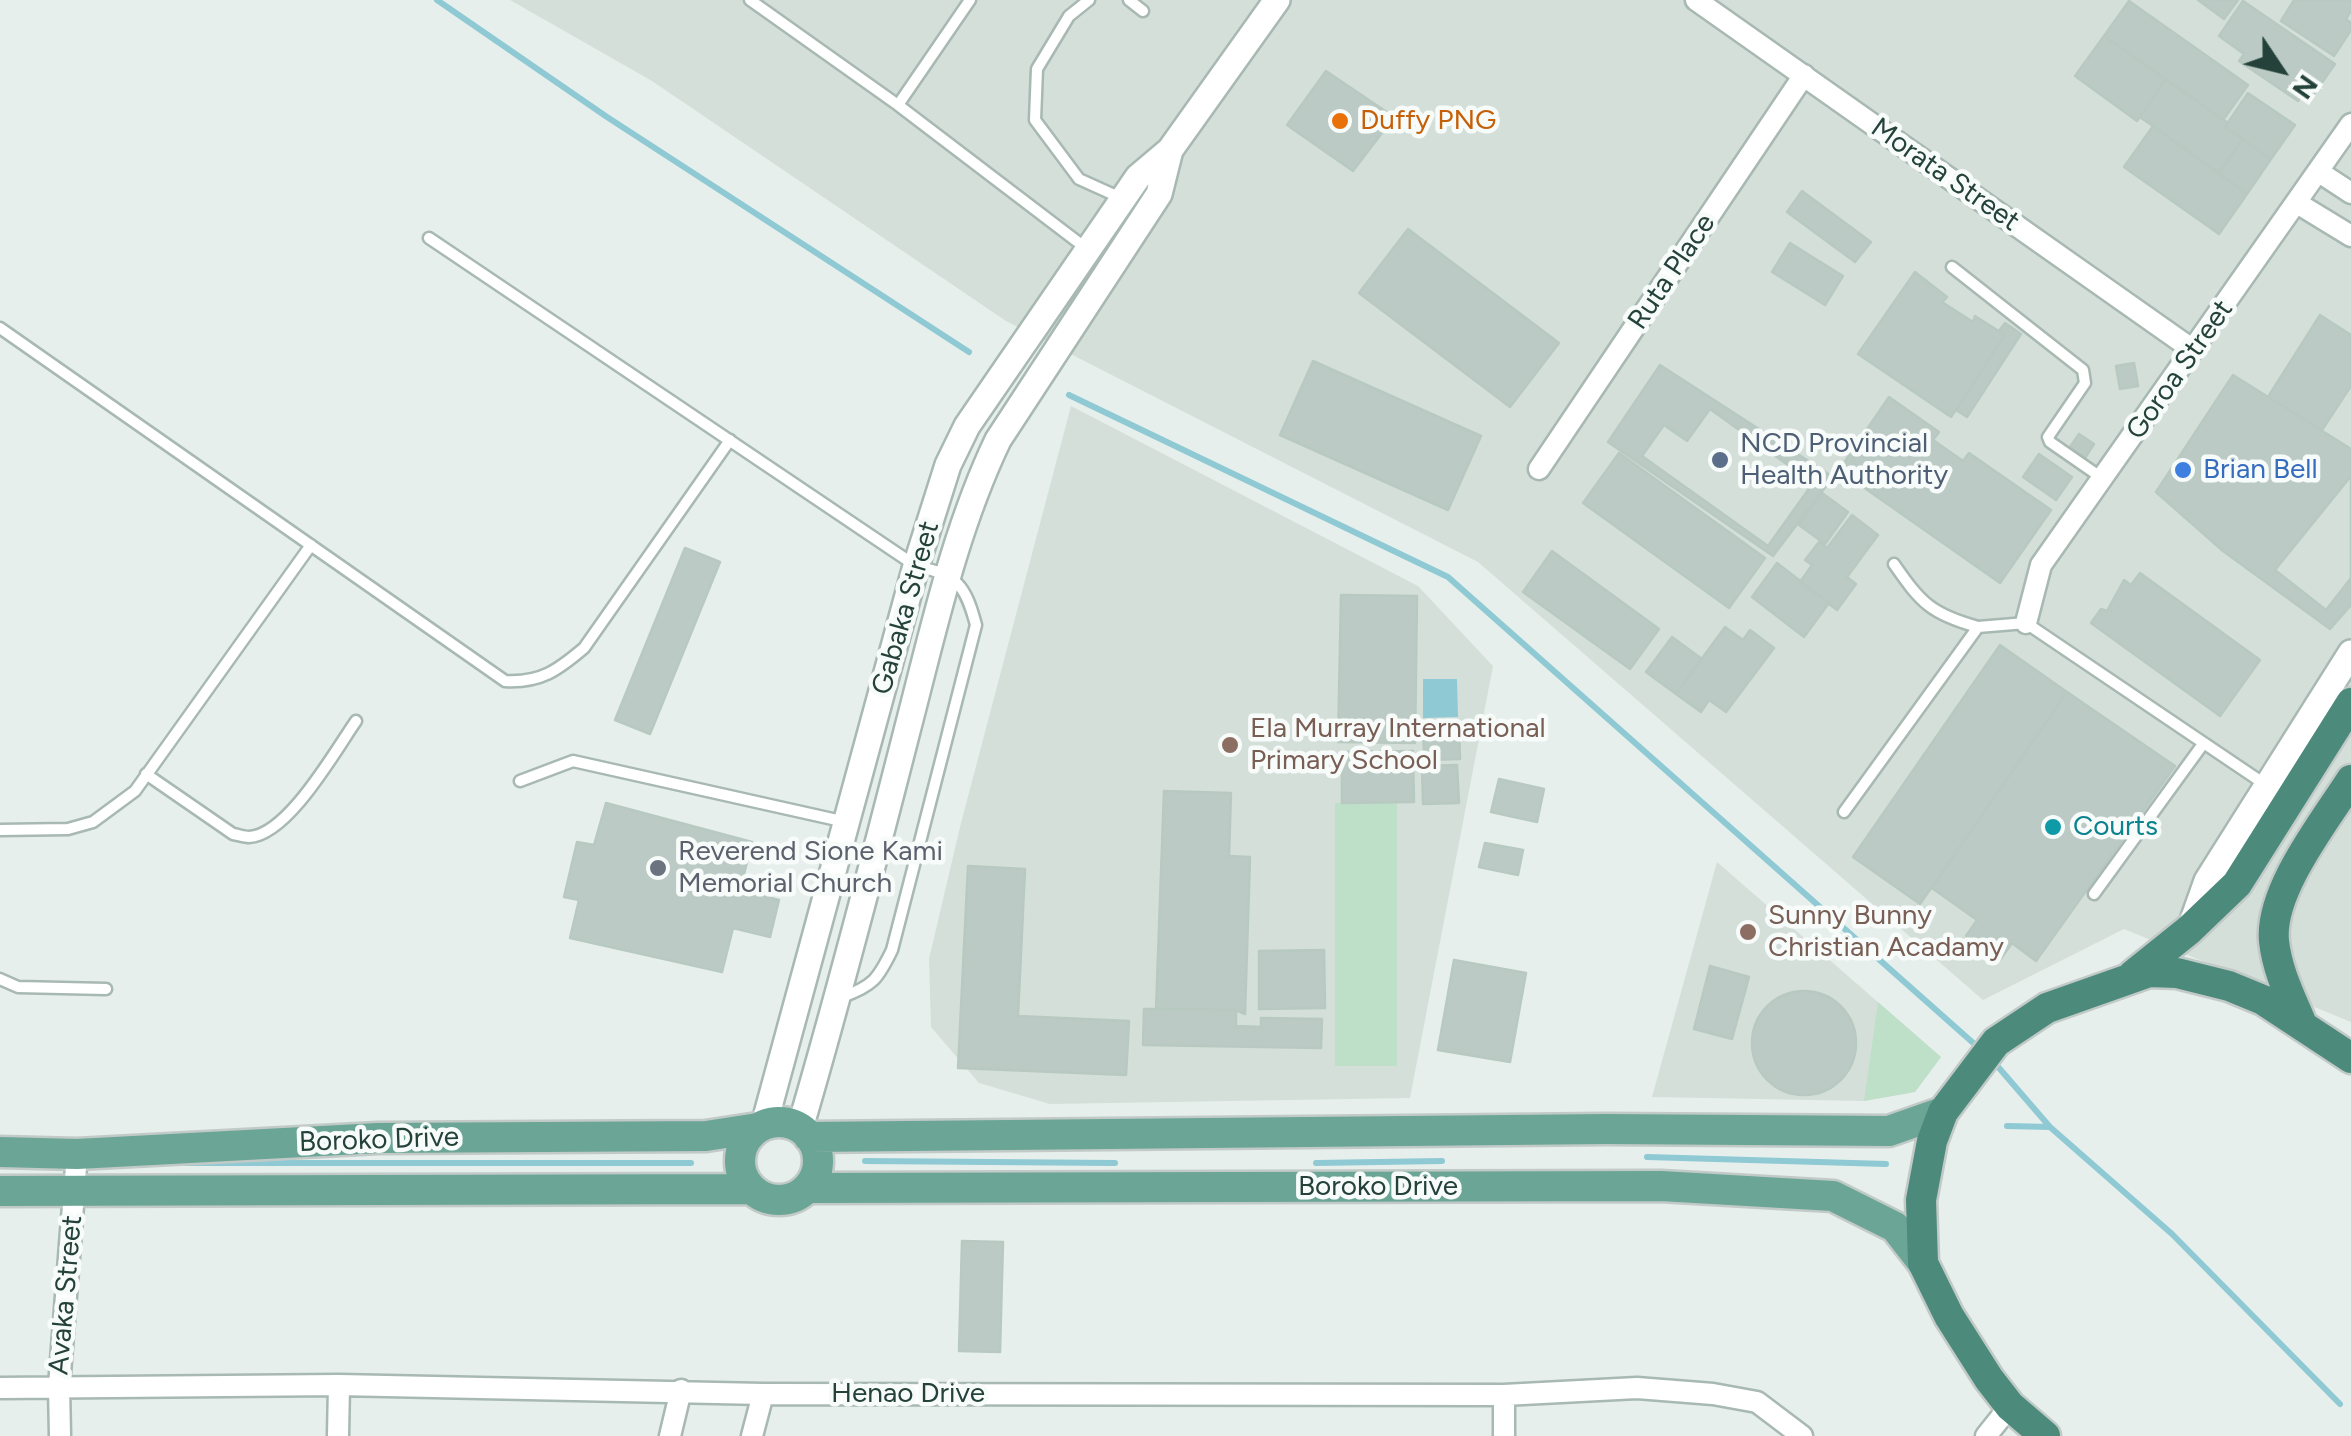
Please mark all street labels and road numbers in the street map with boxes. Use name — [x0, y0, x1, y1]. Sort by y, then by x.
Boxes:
street label: Morata Street — [1864, 111, 2026, 239]
street label: Ruta Place — [1621, 208, 1723, 336]
street label: Goroa Street — [2120, 294, 2240, 446]
street label: Gabaka Street — [865, 517, 947, 699]
street label: Boroko Drive — [298, 1120, 460, 1160]
street label: Boroko Drive — [1298, 1170, 1458, 1204]
street label: Avaka Street — [42, 1214, 90, 1376]
street label: Henao Drive — [831, 1377, 985, 1411]

